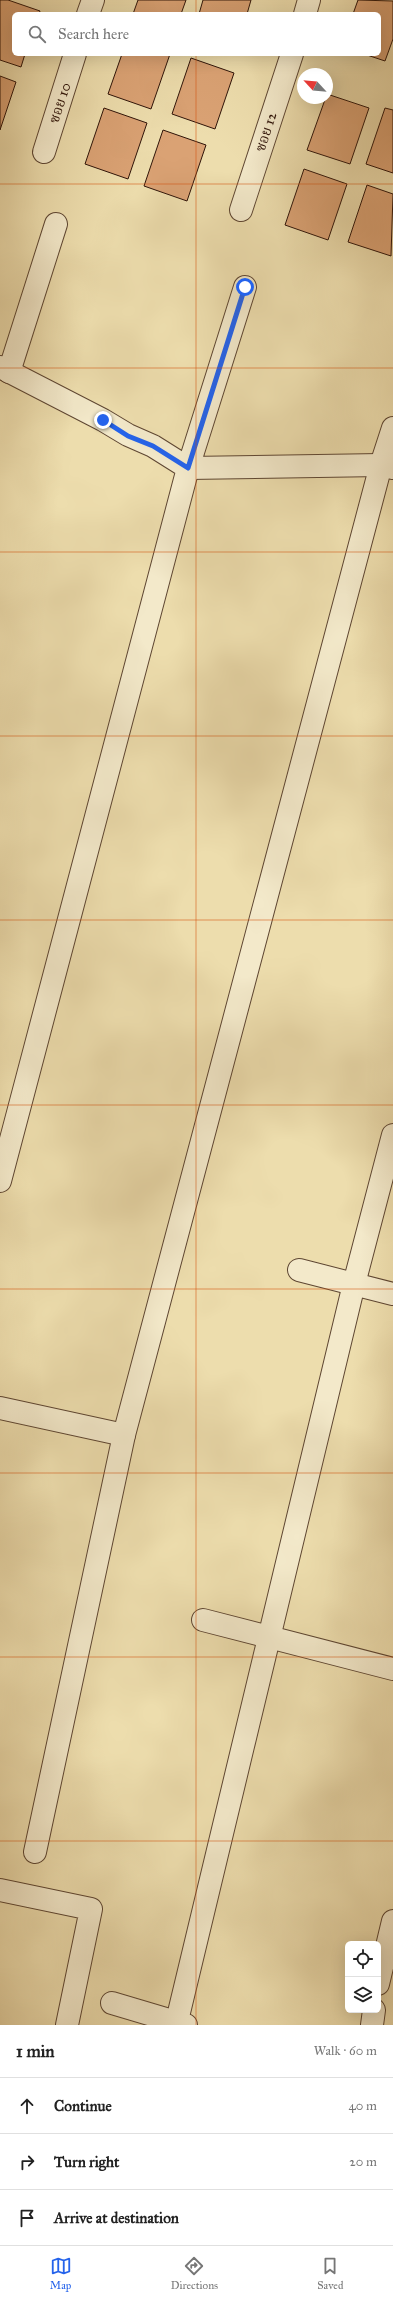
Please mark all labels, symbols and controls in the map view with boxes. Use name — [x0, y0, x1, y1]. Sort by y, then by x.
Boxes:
search box — [12, 12, 381, 56]
icon: search — [26, 23, 48, 45]
text: Search here — [58, 25, 129, 43]
north arrow — [297, 68, 333, 104]
street label: ซอย 10 — [45, 81, 75, 125]
street label: ซอย 12 — [252, 110, 280, 154]
route start — [236, 278, 254, 296]
route end — [94, 411, 112, 429]
map controls — [345, 1941, 381, 2013]
button: locate — [345, 1941, 381, 1977]
button: layers — [345, 1977, 381, 2013]
text: 1 min — [16, 2041, 55, 2062]
text: Walk · 60 m — [314, 2043, 377, 2059]
icon: ahead — [16, 2095, 38, 2117]
text: Continue — [54, 2097, 112, 2115]
text: 40 m — [348, 2098, 377, 2114]
icon: right — [16, 2151, 38, 2173]
text: Turn right — [54, 2153, 119, 2171]
text: 20 m — [349, 2154, 377, 2170]
icon: arrive — [16, 2207, 38, 2229]
text: Arrive at destination — [54, 2209, 179, 2227]
tab: Map — [50, 2255, 72, 2292]
tab: Directions — [171, 2255, 218, 2292]
tab: Saved — [317, 2255, 343, 2292]

